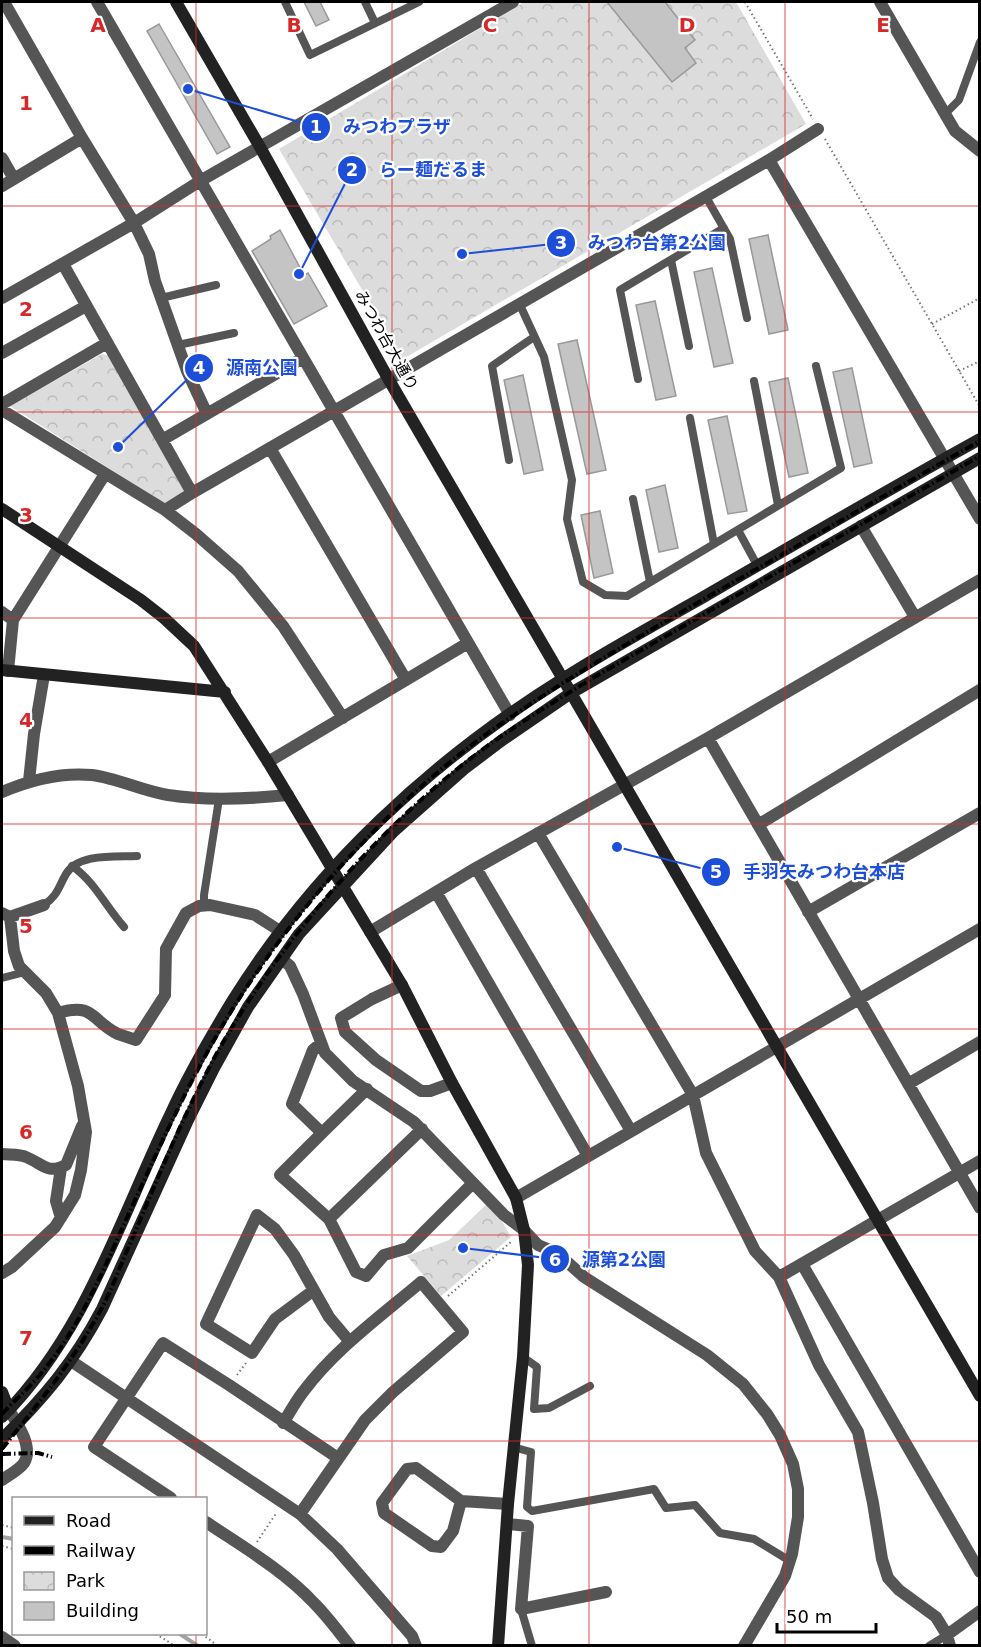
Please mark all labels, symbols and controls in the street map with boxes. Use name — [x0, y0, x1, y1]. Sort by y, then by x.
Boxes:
text: A — [90, 13, 106, 37]
text: B — [286, 13, 302, 37]
text: C — [483, 13, 497, 37]
text: D — [679, 13, 695, 37]
text: E — [876, 13, 890, 37]
text: 1 — [19, 91, 33, 115]
callout: みつわプラザ — [301, 109, 463, 145]
text: 1 — [310, 116, 322, 137]
text: みつわプラザ — [343, 116, 451, 137]
callout: らー麺だるま — [337, 152, 499, 188]
text: 2 — [346, 159, 358, 180]
text: らー麺だるま — [379, 159, 487, 180]
callout: みつわ台第2公園 — [546, 225, 738, 261]
text: 3 — [555, 232, 567, 253]
text: みつわ台第2公園 — [588, 232, 726, 253]
street label: みつわ台大通り — [351, 287, 422, 394]
text: 2 — [19, 297, 33, 321]
callout: 源南公園 — [184, 350, 310, 386]
text: 4 — [193, 357, 205, 378]
text: 源南公園 — [226, 357, 298, 378]
text: 3 — [19, 503, 33, 527]
text: 4 — [19, 708, 33, 732]
callout: 手羽矢みつわ台本店 — [701, 854, 917, 890]
text: 5 — [710, 861, 722, 882]
text: 手羽矢みつわ台本店 — [743, 861, 905, 882]
text: 5 — [19, 914, 33, 938]
text: 6 — [19, 1120, 33, 1144]
callout: 源第2公園 — [540, 1241, 679, 1277]
text: 6 — [549, 1249, 561, 1270]
text: 源第2公園 — [582, 1249, 666, 1270]
text: 7 — [19, 1326, 33, 1350]
legend — [12, 1497, 207, 1635]
text: Road — [66, 1510, 111, 1531]
text: Railway — [66, 1540, 136, 1561]
text: Park — [66, 1570, 105, 1591]
scale bar — [777, 1596, 876, 1634]
text: Building — [66, 1600, 139, 1621]
text: 50 m — [786, 1606, 832, 1627]

